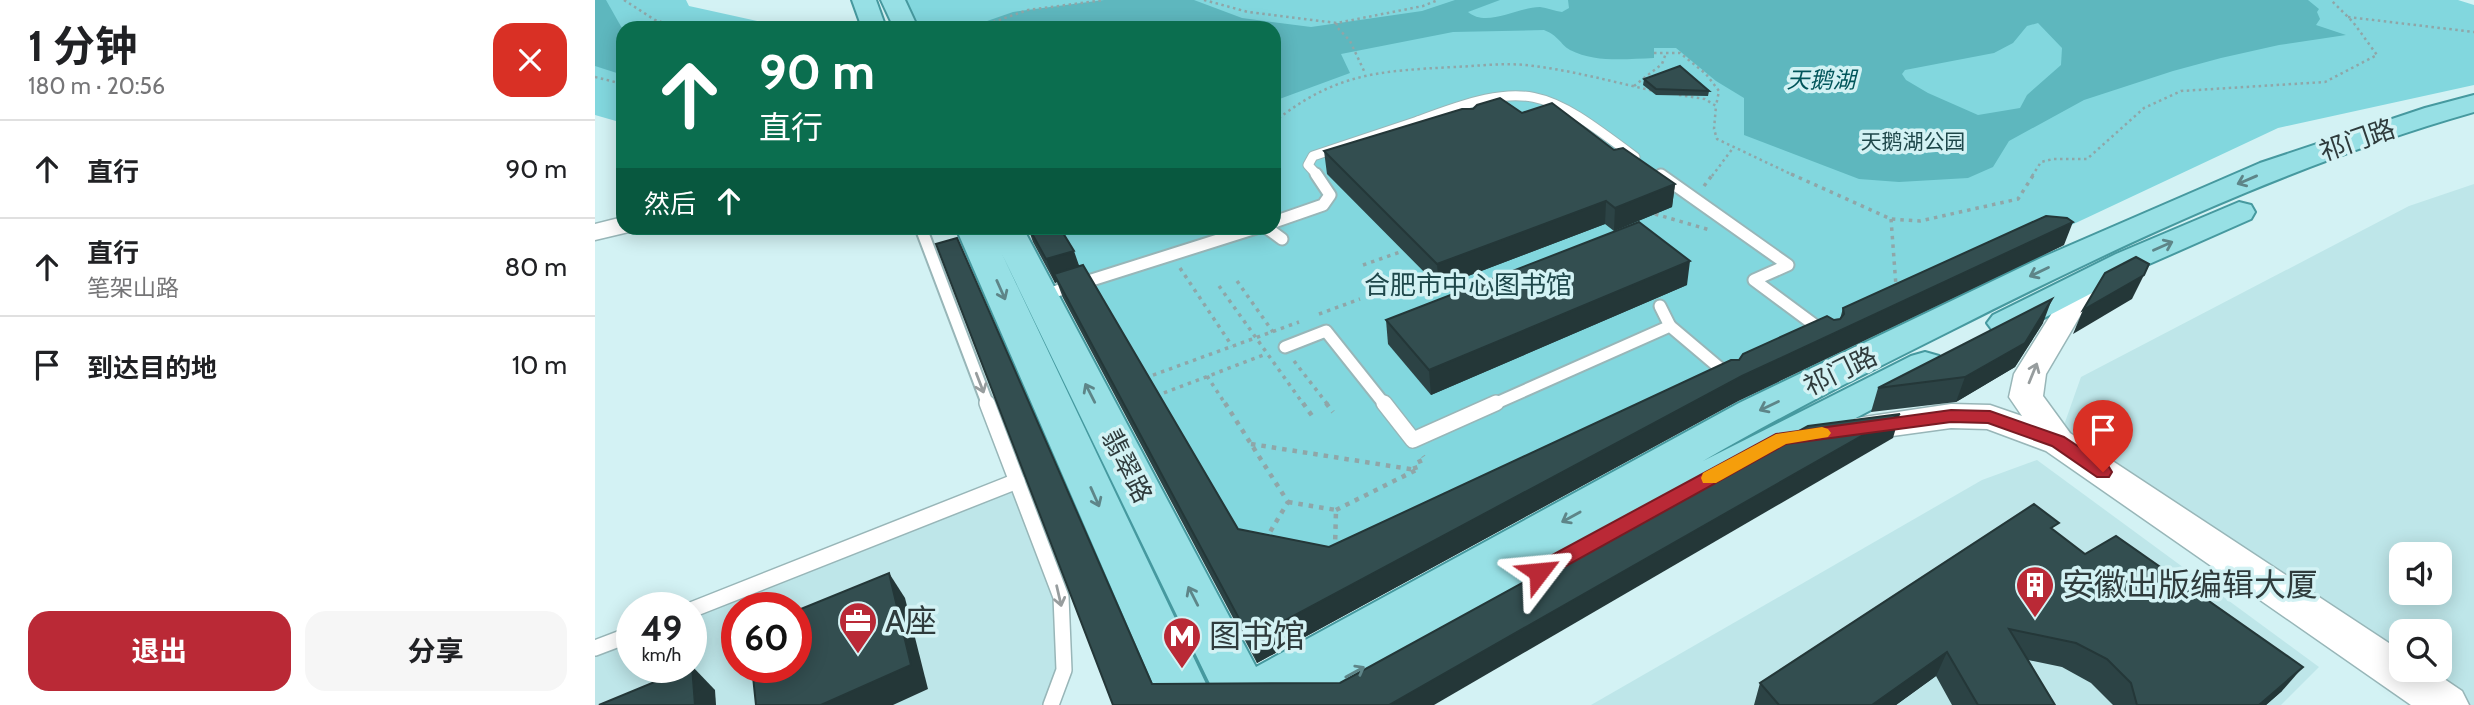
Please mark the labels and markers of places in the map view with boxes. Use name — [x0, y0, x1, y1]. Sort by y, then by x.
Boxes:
pin — [2073, 400, 2133, 472]
building icon: 安徽出版编辑大厦 — [2014, 564, 2056, 619]
place label: 安徽出版编辑大厦 — [2062, 565, 2318, 604]
office icon: A座 — [837, 600, 879, 655]
place label: A座 — [885, 601, 937, 640]
metro station icon: 图书馆 — [1161, 615, 1203, 670]
place label: 图书馆 — [1209, 616, 1305, 655]

